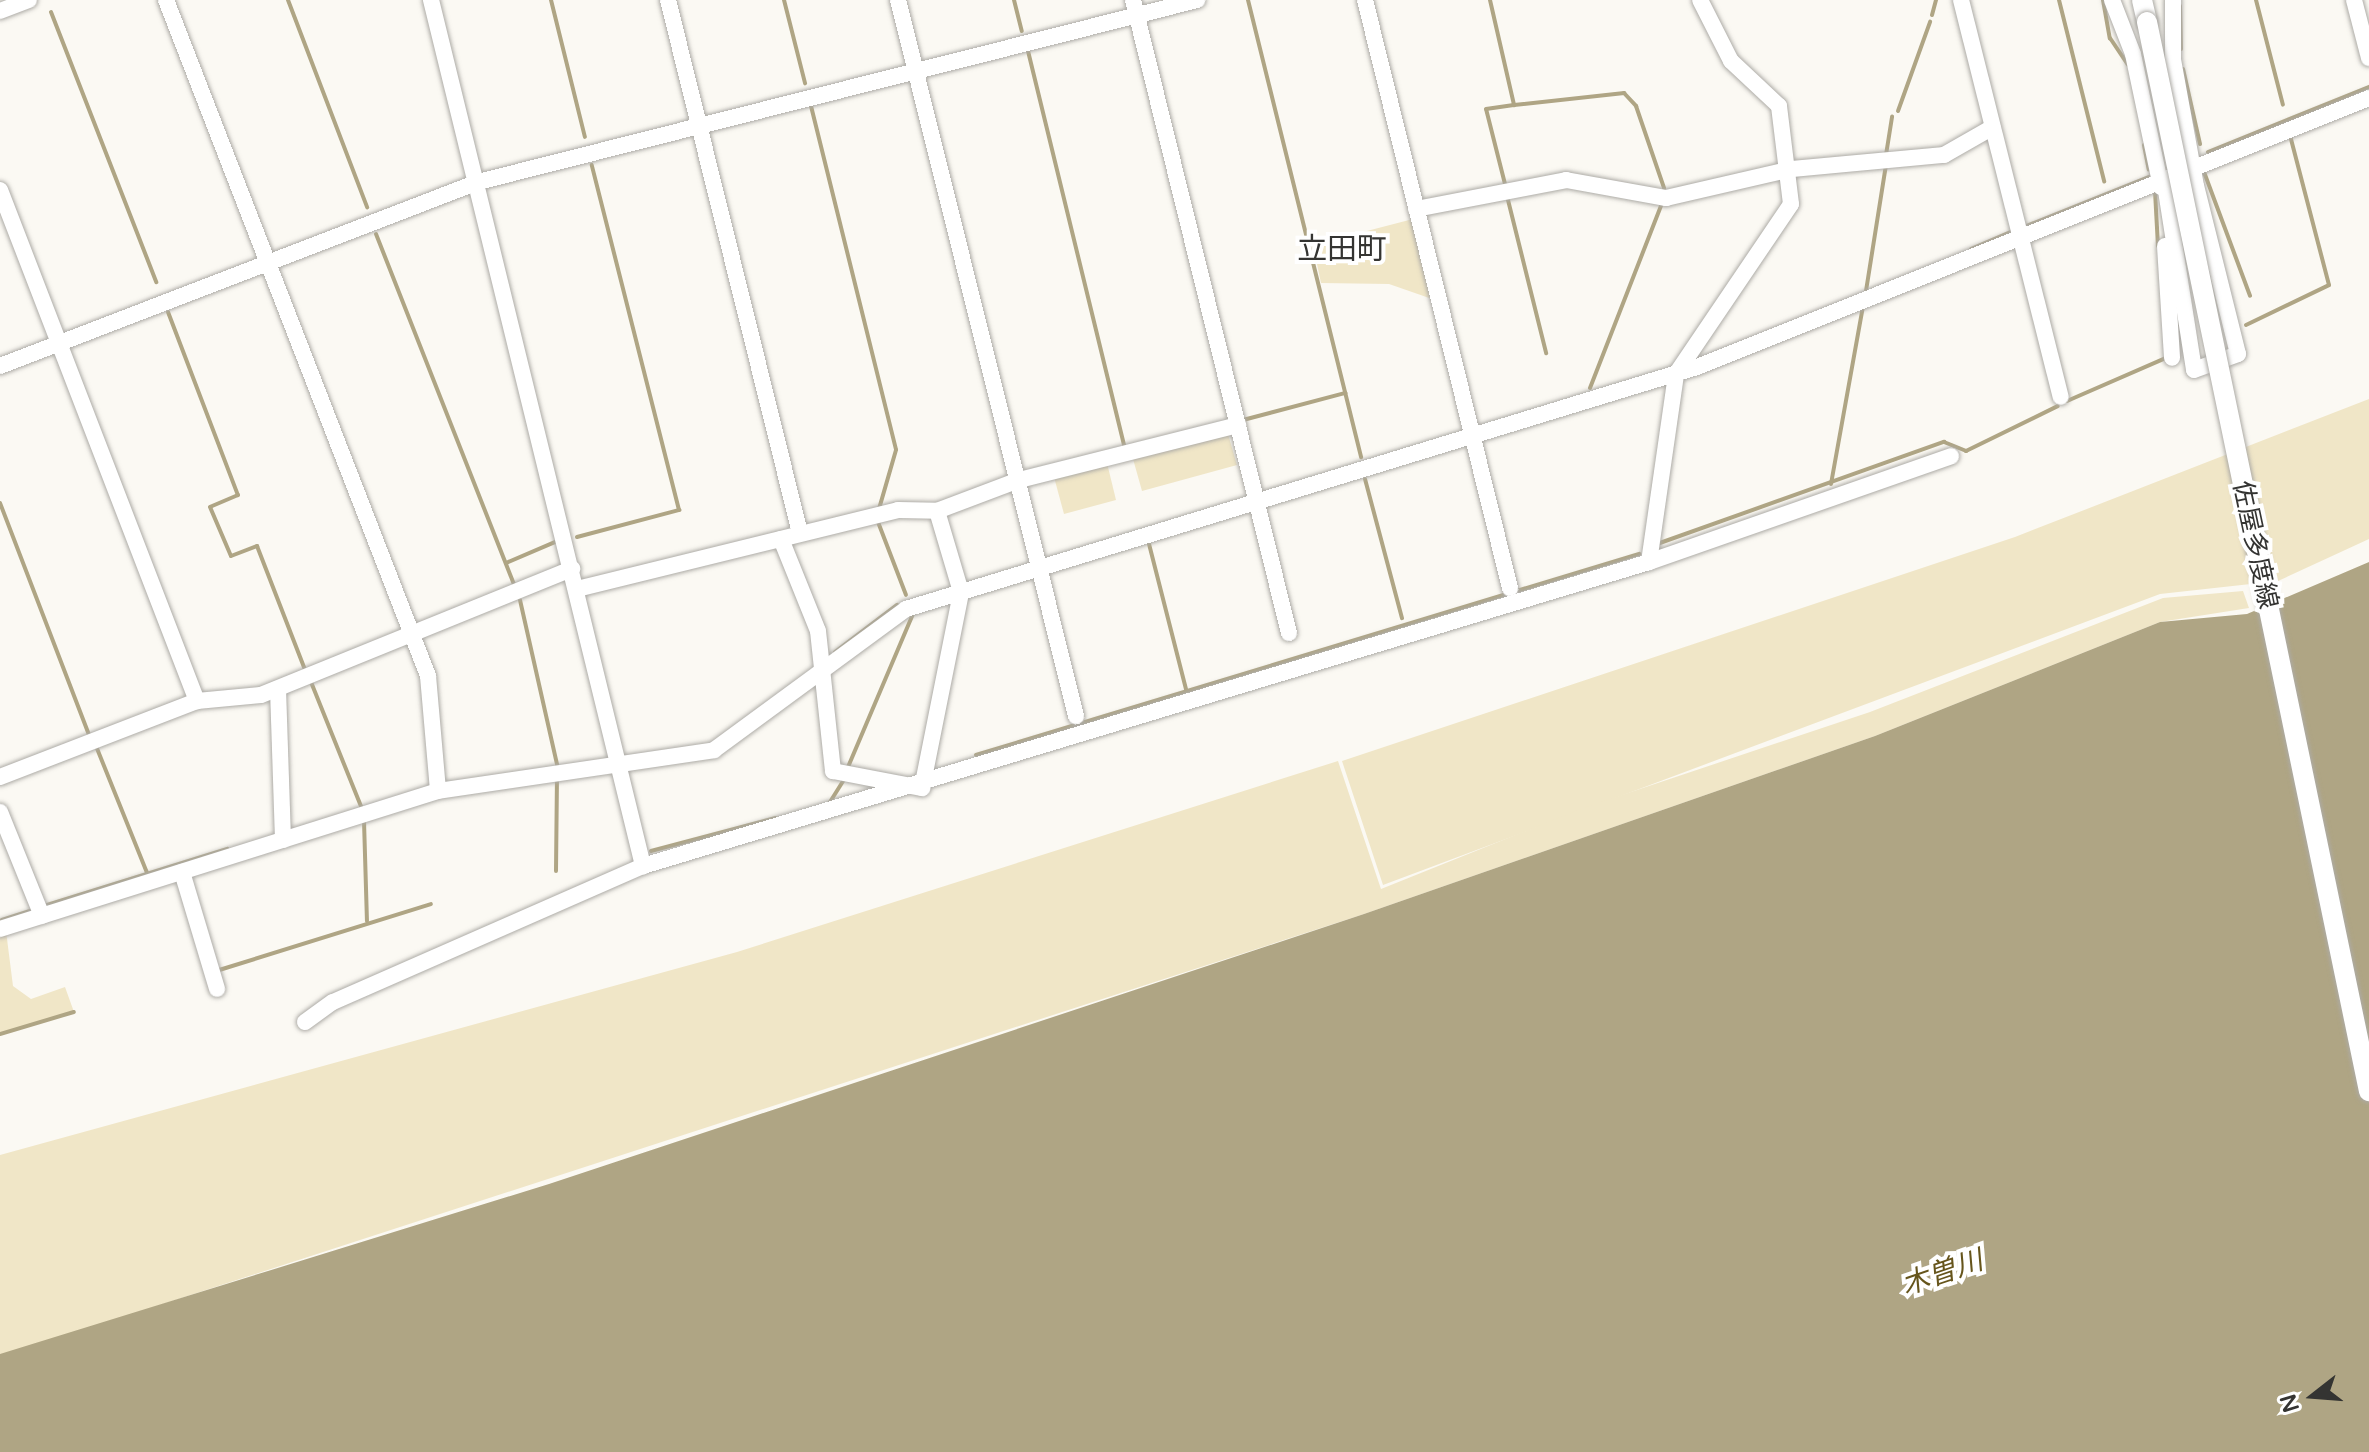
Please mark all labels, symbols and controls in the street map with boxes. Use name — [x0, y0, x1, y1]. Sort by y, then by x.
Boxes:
district label: 立田町 — [1297, 232, 1387, 268]
street label: 佐屋多度線 — [2226, 478, 2284, 612]
water label: 木曽川 — [1897, 1243, 1987, 1303]
north arrow — [2273, 1356, 2353, 1436]
text: N — [2275, 1391, 2305, 1415]

